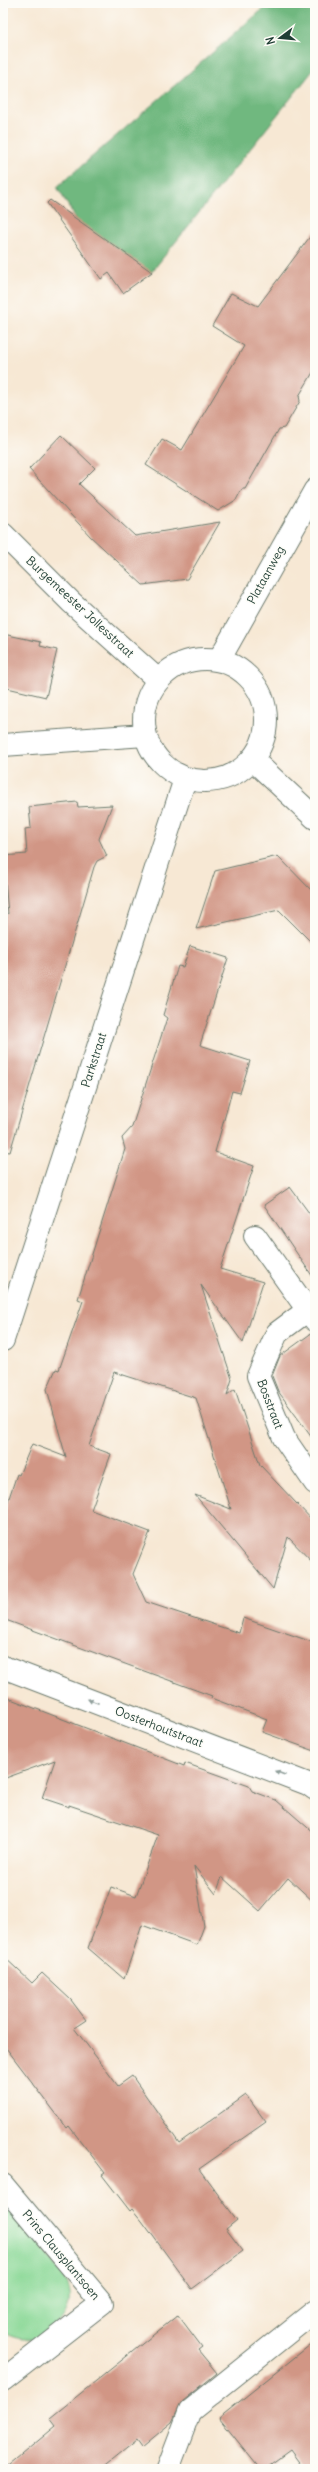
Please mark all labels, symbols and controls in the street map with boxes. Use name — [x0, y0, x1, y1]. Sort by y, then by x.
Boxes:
north arrow — [260, 18, 300, 58]
text: N — [263, 35, 278, 46]
street label: Plataanweg — [244, 543, 288, 606]
street label: Burgemeester Jollesstraat — [23, 553, 137, 661]
street label: Parkstraat — [78, 1031, 109, 1089]
street label: Bosstraat — [254, 1377, 287, 1431]
one-way arrow — [86, 1698, 98, 1704]
street label: Oosterhoutstraat — [113, 1703, 205, 1750]
one-way arrow — [273, 1769, 285, 1775]
street label: Prins Clausplantsoen — [19, 2207, 103, 2303]

